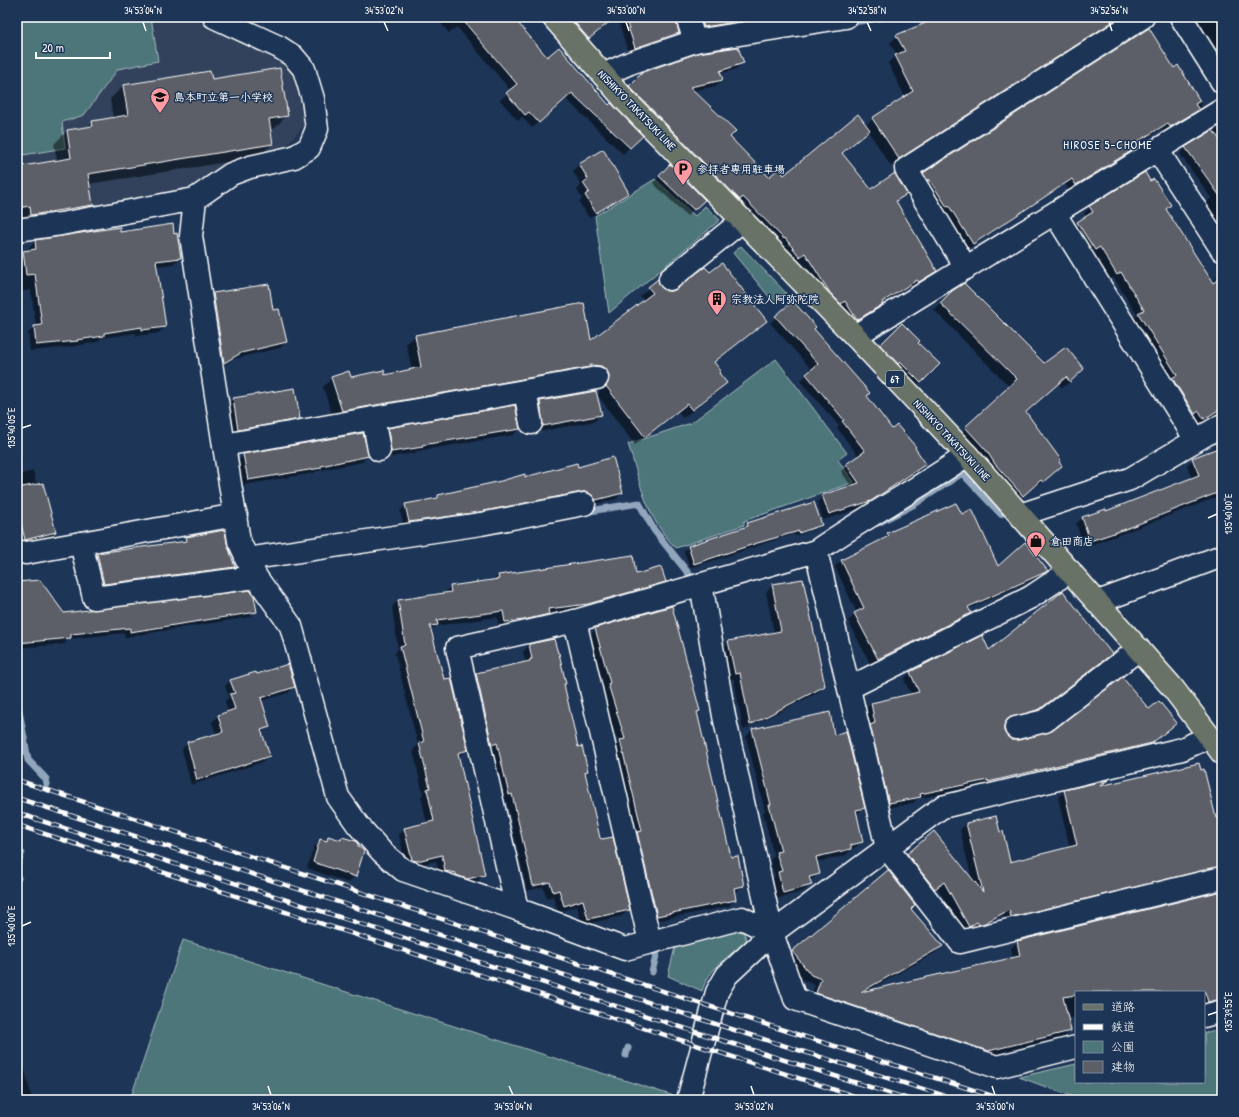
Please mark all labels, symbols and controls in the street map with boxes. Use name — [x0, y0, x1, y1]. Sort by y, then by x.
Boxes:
text: 34°53'04"N — [124, 4, 162, 17]
text: 34°53'02"N — [365, 4, 403, 17]
text: 34°53'00"N — [607, 4, 645, 17]
text: 34°52'58"N — [848, 4, 886, 17]
text: 34°52'56"N — [1090, 4, 1128, 17]
scale bar — [36, 34, 110, 60]
text: 20 m — [42, 39, 64, 56]
street label: NISHIKYO TAKATSUKI LINE — [595, 67, 679, 153]
school or university icon: 島本町立第一小学校 — [149, 86, 171, 114]
place label: 島本町立第一小学校 — [174, 90, 273, 104]
district label: HIROSE 5-CHOME — [1063, 136, 1153, 153]
parking icon: 参拝者専用駐車場 — [672, 158, 694, 186]
place label: 参拝者専用駐車場 — [697, 162, 785, 176]
building icon: 宗教法人阿弥陀院 — [706, 288, 728, 316]
place label: 宗教法人阿弥陀院 — [731, 292, 819, 306]
road number: 67 — [886, 371, 904, 387]
street label: NISHIKYO TAKATSUKI LINE — [911, 396, 994, 484]
text: 135°40'05"E — [5, 407, 18, 448]
text: 135°40'00"E — [1222, 493, 1235, 534]
shop icon: 倉田商店 — [1025, 530, 1047, 558]
place label: 倉田商店 — [1050, 534, 1094, 548]
text: 135°40'00"E — [5, 905, 18, 946]
legend — [1075, 991, 1205, 1083]
text: 135°39'55"E — [1222, 991, 1235, 1032]
text: 道路 — [1111, 998, 1135, 1015]
text: 鉄道 — [1111, 1018, 1135, 1035]
text: 公園 — [1111, 1038, 1135, 1055]
text: 建物 — [1111, 1058, 1135, 1075]
text: 34°53'06"N — [252, 1100, 290, 1113]
text: 34°53'04"N — [494, 1100, 532, 1113]
text: 34°53'02"N — [735, 1100, 773, 1113]
text: 34°53'00"N — [976, 1100, 1014, 1113]

